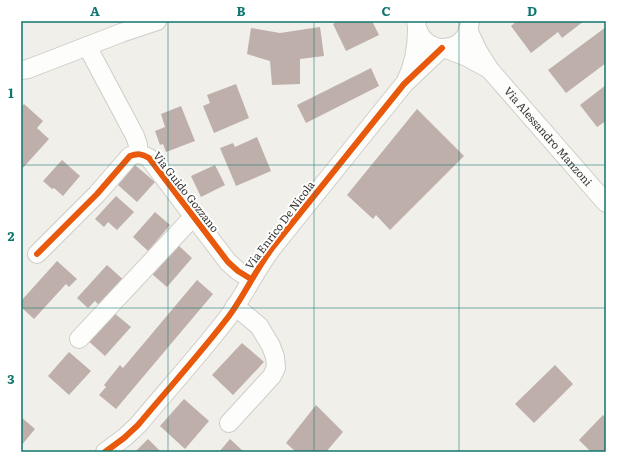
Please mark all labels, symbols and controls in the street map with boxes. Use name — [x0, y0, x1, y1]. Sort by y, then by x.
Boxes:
text: A — [90, 1, 100, 20]
text: B — [237, 1, 246, 20]
text: C — [381, 1, 391, 20]
text: D — [527, 1, 537, 20]
text: 1 — [8, 83, 14, 102]
street label: Via Alessandro Manzoni — [501, 83, 597, 189]
street label: Via Guido Gozzano — [150, 148, 223, 235]
street label: Via Enrico De Nicola — [241, 177, 318, 272]
text: 2 — [8, 226, 15, 245]
text: 3 — [7, 369, 15, 388]

